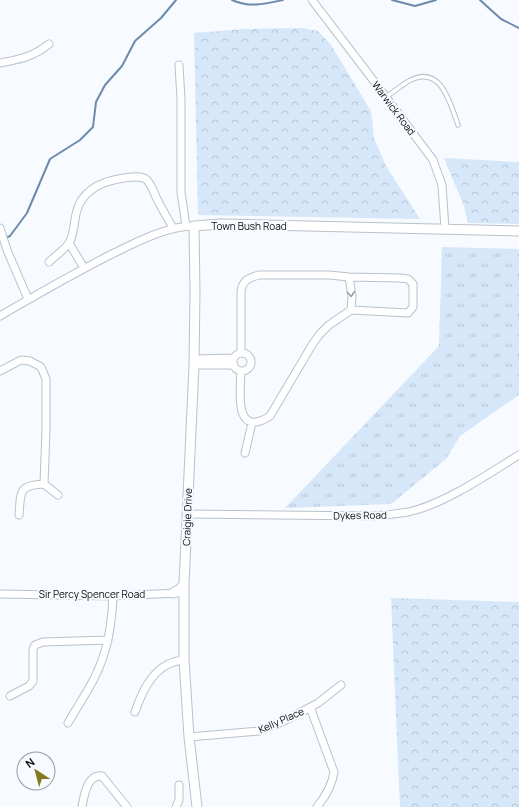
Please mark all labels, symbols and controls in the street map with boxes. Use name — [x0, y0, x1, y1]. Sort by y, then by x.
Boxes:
street label: Warwick Road — [369, 78, 419, 138]
street label: Town Bush Road — [211, 219, 287, 233]
one-way arrow — [347, 291, 356, 297]
street label: Craigie Drive — [179, 488, 195, 546]
street label: Dykes Road — [333, 508, 387, 522]
street label: Sir Percy Spencer Road — [39, 587, 145, 601]
street label: Kelly Place — [256, 704, 306, 736]
north arrow — [16, 751, 56, 791]
text: N — [22, 754, 38, 771]

